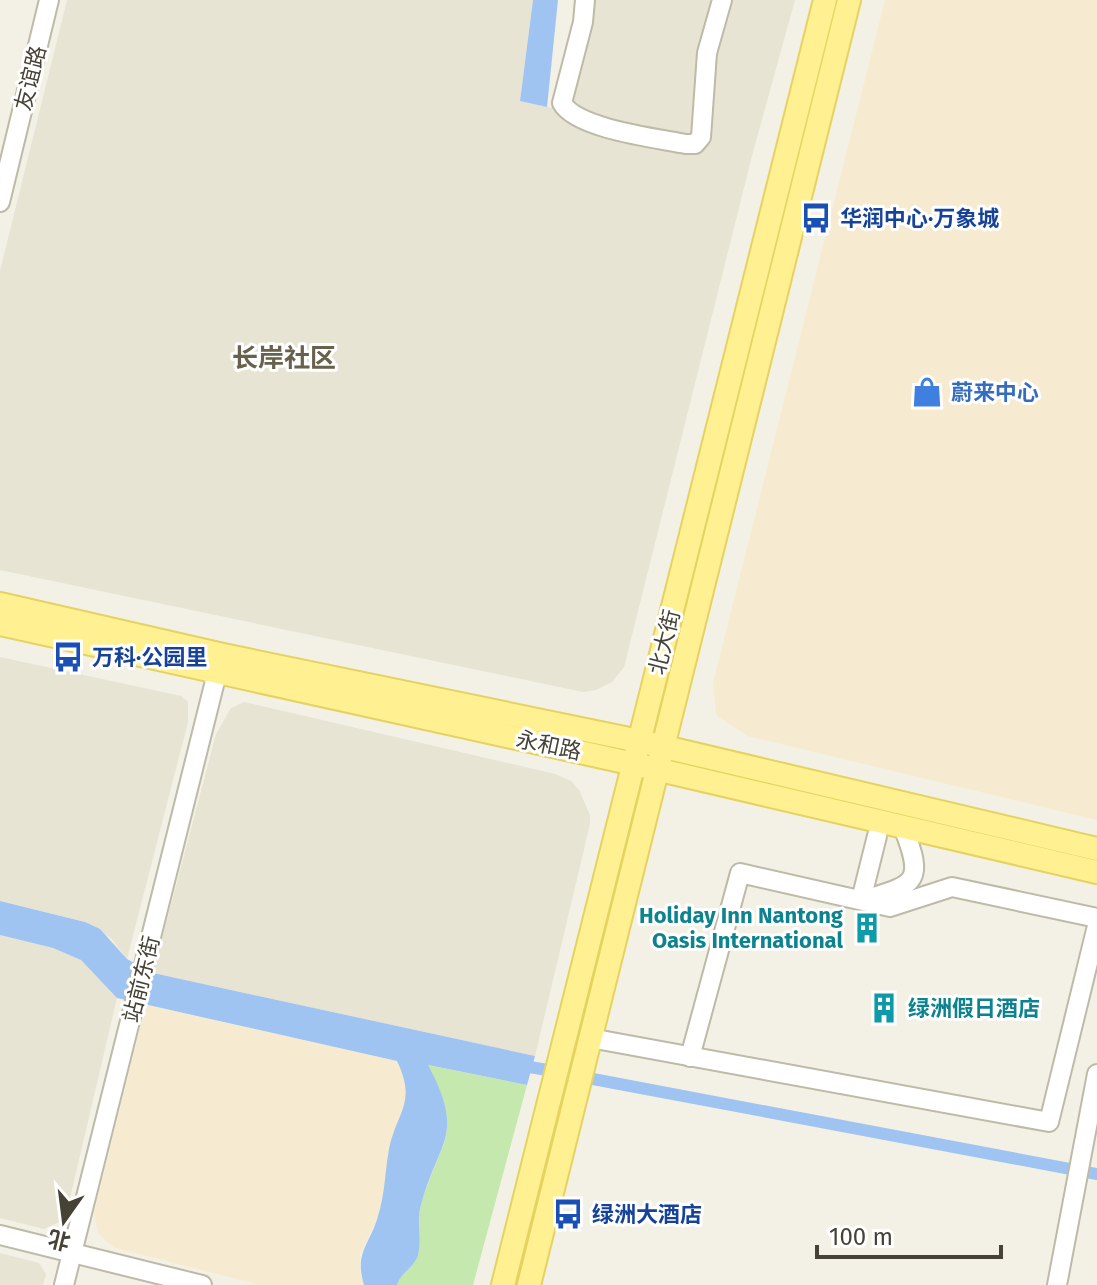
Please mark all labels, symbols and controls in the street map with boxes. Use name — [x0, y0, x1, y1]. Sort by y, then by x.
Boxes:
street label: 友谊路 — [9, 43, 52, 113]
bus stop icon: 华润中心·万象城 — [799, 201, 833, 235]
place label: 华润中心·万象城 — [840, 205, 999, 232]
district label: 长岸社区 — [232, 343, 336, 374]
shop icon: 蔚来中心 — [910, 375, 944, 409]
place label: 蔚来中心 — [951, 379, 1039, 406]
street label: 北大街 — [643, 607, 686, 677]
bus stop icon: 万科·公园里 — [51, 640, 85, 674]
place label: 万科·公园里 — [92, 644, 207, 671]
street label: 永和路 — [514, 725, 584, 766]
place label: Holiday Inn Nantong Oasis International — [639, 902, 844, 954]
building icon: Holiday Inn Nantong Oasis International — [850, 911, 884, 945]
street label: 站前东街 — [118, 933, 165, 1025]
building icon: 绿洲假日酒店 — [867, 991, 901, 1025]
place label: 绿洲假日酒店 — [908, 995, 1040, 1022]
north arrow — [24, 1181, 104, 1261]
bus stop icon: 绿洲大酒店 — [551, 1197, 585, 1231]
place label: 绿洲大酒店 — [592, 1201, 702, 1228]
scale bar — [817, 1209, 1001, 1259]
text: 100 m — [829, 1223, 893, 1251]
text: 北 — [45, 1224, 73, 1256]

